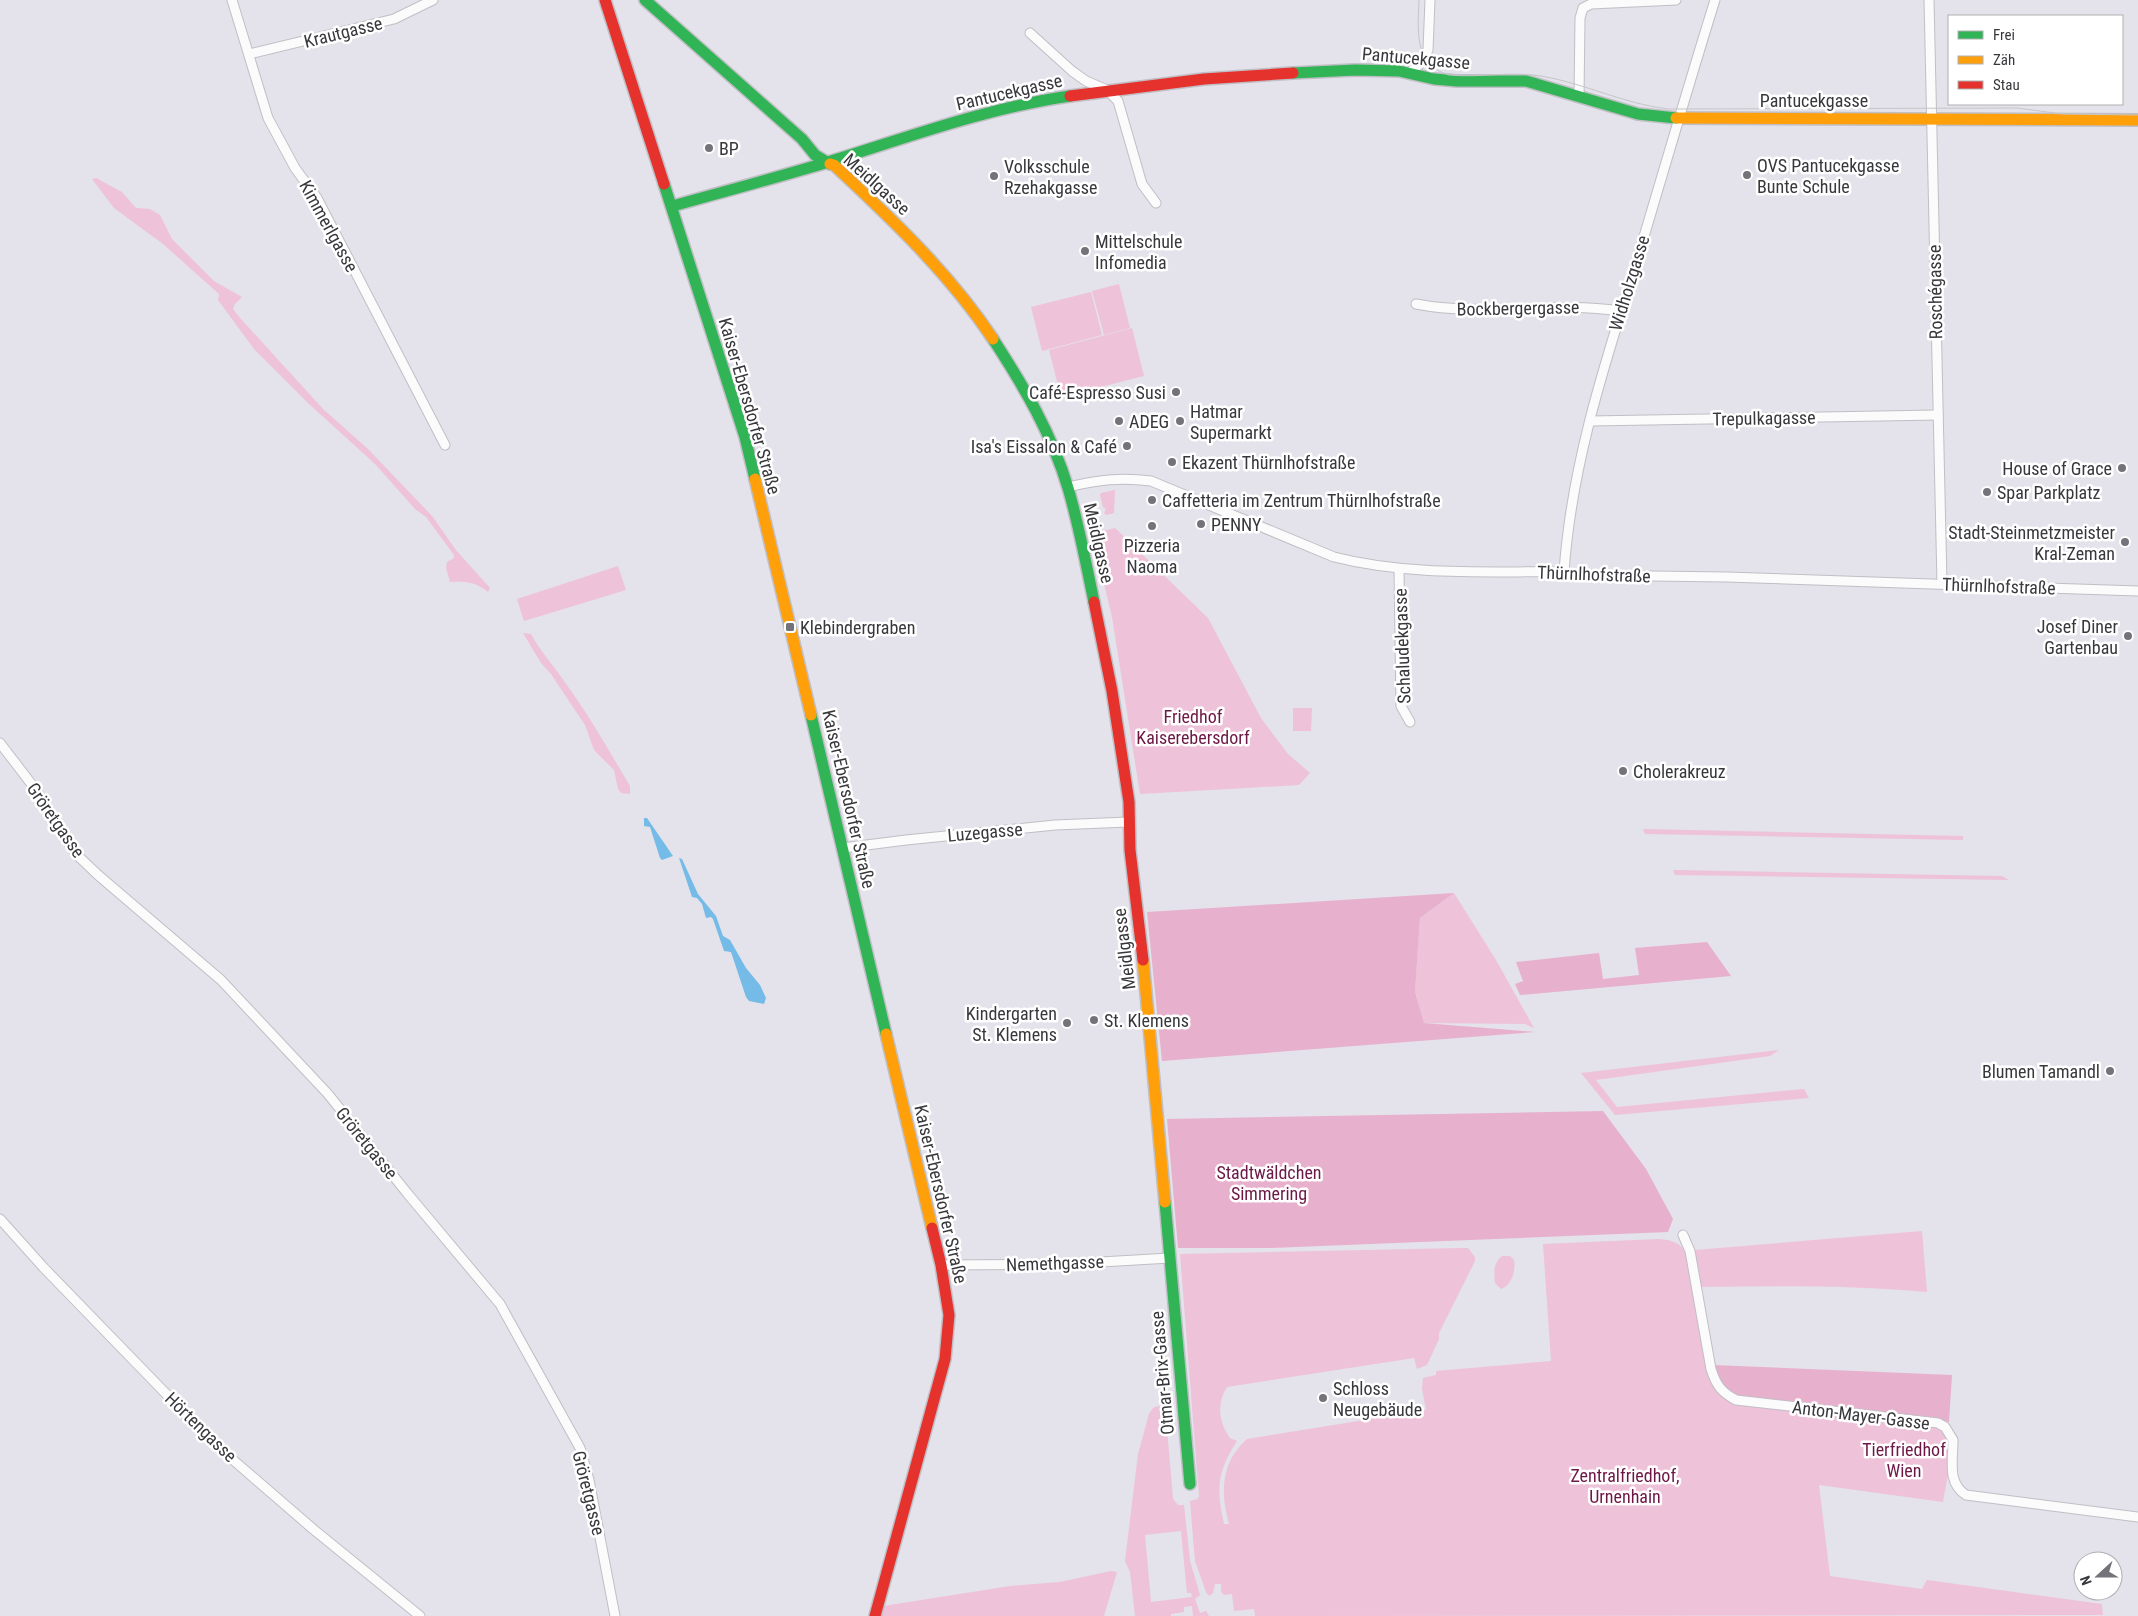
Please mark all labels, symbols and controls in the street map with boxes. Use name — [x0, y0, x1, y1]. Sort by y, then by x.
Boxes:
street label: Krautgasse — [302, 12, 384, 52]
legend — [1948, 15, 2123, 105]
text: Frei — [1993, 26, 2015, 44]
street label: Pantucekgasse — [1361, 43, 1471, 73]
text: Zäh — [1993, 51, 2015, 69]
street label: Pantucekgasse — [954, 70, 1064, 114]
text: Stau — [1993, 76, 2020, 94]
street label: Pantucekgasse — [1760, 90, 1868, 111]
place label: BP — [719, 138, 739, 159]
marker: BP — [703, 142, 715, 154]
street label: Meidlgasse — [840, 149, 914, 219]
place label: OVS Pantucekgasse Bunte Schule — [1757, 155, 1899, 197]
place label: Volksschule Rzehakgasse — [1004, 156, 1097, 198]
marker: OVS Pantucekgasse Bunte Schule — [1741, 169, 1753, 181]
marker: Volksschule Rzehakgasse — [988, 170, 1000, 182]
street label: Kimmerlgasse — [295, 177, 363, 275]
place label: Mittelschule Infomedia — [1095, 231, 1182, 273]
street label: Widholzgasse — [1605, 233, 1653, 333]
marker: Mittelschule Infomedia — [1079, 245, 1091, 257]
street label: Roschégasse — [1924, 245, 1946, 339]
street label: Bockbergergasse — [1456, 296, 1580, 320]
street label: Kaiser-Ebersdorfer Straße — [715, 315, 785, 497]
place label: Café-Espresso Susi — [1029, 382, 1166, 403]
marker: Café-Espresso Susi — [1170, 386, 1182, 398]
place label: Hatmar Supermarkt — [1190, 401, 1272, 443]
street label: Trepulkagasse — [1712, 407, 1816, 429]
place label: ADEG — [1129, 411, 1169, 432]
marker: ADEG — [1113, 415, 1125, 427]
marker: Hatmar Supermarkt — [1174, 415, 1186, 427]
place label: Isa's Eissalon & Café — [971, 436, 1117, 457]
marker: Isa's Eissalon & Café — [1121, 440, 1133, 452]
place label: Ekazent Thürnlhofstraße — [1182, 452, 1355, 473]
marker: Ekazent Thürnlhofstraße — [1166, 456, 1178, 468]
place label: House of Grace — [2002, 458, 2112, 479]
marker: House of Grace — [2116, 462, 2128, 474]
place label: Spar Parkplatz — [1997, 482, 2101, 503]
marker: Spar Parkplatz — [1981, 486, 1993, 498]
place label: Caffetteria im Zentrum Thürnlhofstraße — [1162, 490, 1441, 511]
marker: Caffetteria im Zentrum Thürnlhofstraße — [1146, 494, 1158, 506]
street label: Meidlgasse — [1080, 501, 1118, 585]
place label: PENNY — [1211, 514, 1262, 535]
marker: PENNY — [1195, 518, 1207, 530]
marker: Pizzeria Naoma — [1146, 520, 1158, 532]
place label: Stadt-Steinmetzmeister Kral-Zeman — [1948, 522, 2116, 564]
place label: Pizzeria Naoma — [1124, 535, 1180, 577]
marker: Stadt-Steinmetzmeister Kral-Zeman — [2119, 536, 2131, 548]
street label: Thürnlhofstraße — [1537, 562, 1651, 586]
street label: Thürnlhofstraße — [1942, 574, 2056, 598]
street label: Schaludekgasse — [1389, 588, 1415, 704]
place label: Josef Diner Gartenbau — [2037, 616, 2119, 658]
place label: Klebindergraben — [800, 617, 915, 638]
marker: Klebindergraben — [784, 621, 796, 633]
marker: Josef Diner Gartenbau — [2122, 630, 2134, 642]
park label: Friedhof Kaiserebersdorf — [1136, 706, 1250, 748]
street label: Kaiser-Ebersdorfer Straße — [818, 708, 880, 890]
place label: Cholerakreuz — [1633, 761, 1726, 782]
marker: Cholerakreuz — [1617, 765, 1629, 777]
street label: Gröretgasse — [23, 779, 89, 861]
street label: Luzegasse — [947, 818, 1023, 846]
street label: Meidlgasse — [1109, 907, 1139, 991]
place label: Kindergarten St. Klemens — [966, 1003, 1057, 1045]
place label: St. Klemens — [1104, 1010, 1189, 1031]
marker: St. Klemens — [1088, 1014, 1100, 1026]
marker: Kindergarten St. Klemens — [1061, 1017, 1073, 1029]
place label: Blumen Tamandl — [1982, 1061, 2100, 1082]
marker: Blumen Tamandl — [2104, 1065, 2116, 1077]
street label: Gröretgasse — [332, 1103, 402, 1183]
street label: Kaiser-Ebersdorfer Straße — [910, 1103, 972, 1285]
park label: Stadtwäldchen Simmering — [1216, 1162, 1322, 1204]
street label: Nemethgasse — [1006, 1251, 1104, 1275]
street label: Otmar-Brix-Gasse — [1146, 1310, 1178, 1436]
place label: Schloss Neugebäude — [1333, 1378, 1422, 1420]
street label: Hörtengasse — [161, 1388, 241, 1466]
marker: Schloss Neugebäude — [1317, 1392, 1329, 1404]
street label: Anton-Mayer-Gasse — [1791, 1396, 1931, 1434]
park label: Tierfriedhof Wien — [1862, 1439, 1946, 1481]
street label: Gröretgasse — [568, 1449, 610, 1537]
park label: Zentralfriedhof, Urnenhain — [1570, 1465, 1680, 1507]
north arrow — [2073, 1551, 2123, 1601]
text: N — [2077, 1574, 2095, 1588]

